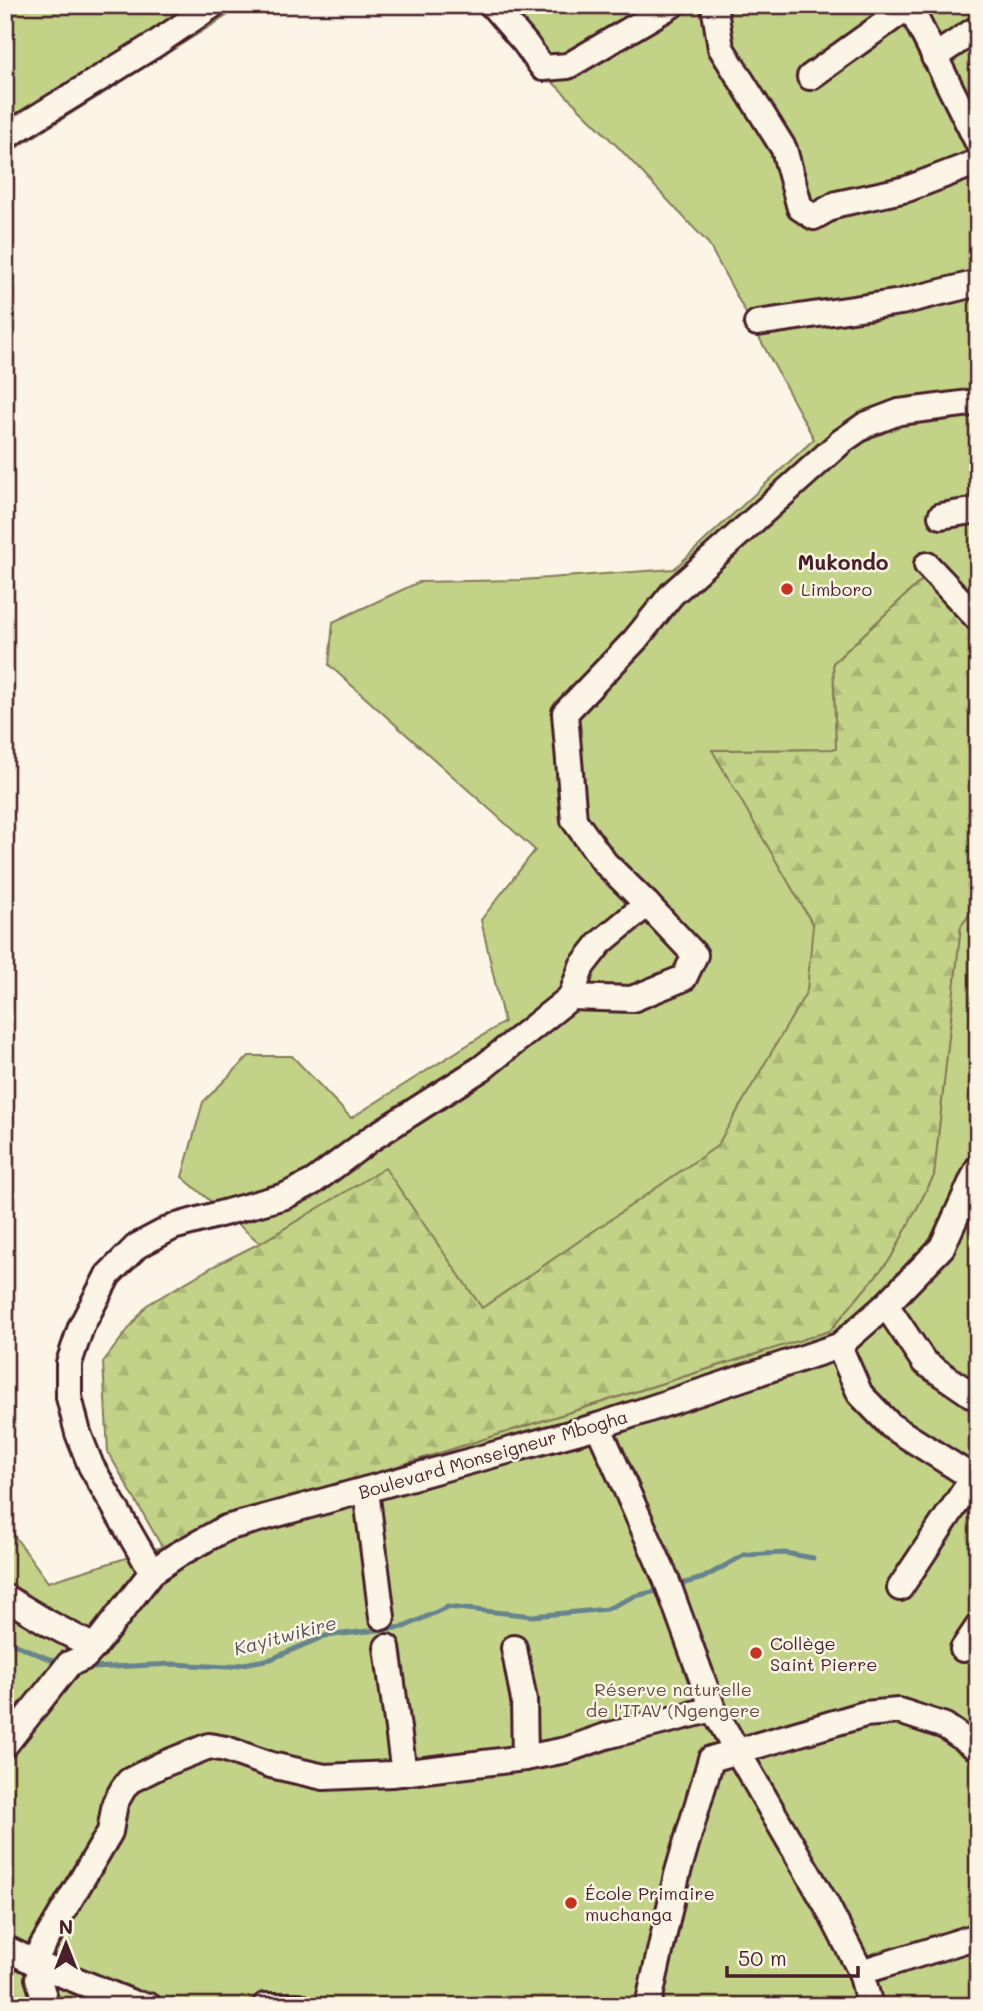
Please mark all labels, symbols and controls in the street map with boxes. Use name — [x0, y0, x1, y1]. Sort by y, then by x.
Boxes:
district label: Mukondo — [797, 548, 889, 575]
place label: Limboro — [801, 577, 872, 601]
marker: Limboro — [779, 581, 795, 597]
street label: Boulevard Monseigneur Mbogha — [356, 1404, 630, 1504]
water label: Kayitwikire — [231, 1609, 339, 1661]
place label: Collège Saint Pierre — [770, 1631, 877, 1676]
marker: Collège Saint Pierre — [748, 1645, 764, 1661]
park label: Réserve naturelle de l'ITAV (Ngengere — [586, 1677, 760, 1722]
place label: École Primaire muchanga — [585, 1881, 715, 1926]
marker: École Primaire muchanga — [563, 1895, 579, 1911]
north arrow — [32, 1910, 102, 1980]
text: N — [59, 1914, 73, 1939]
scale bar — [727, 1934, 859, 1978]
text: 50 m — [738, 1944, 787, 1971]

